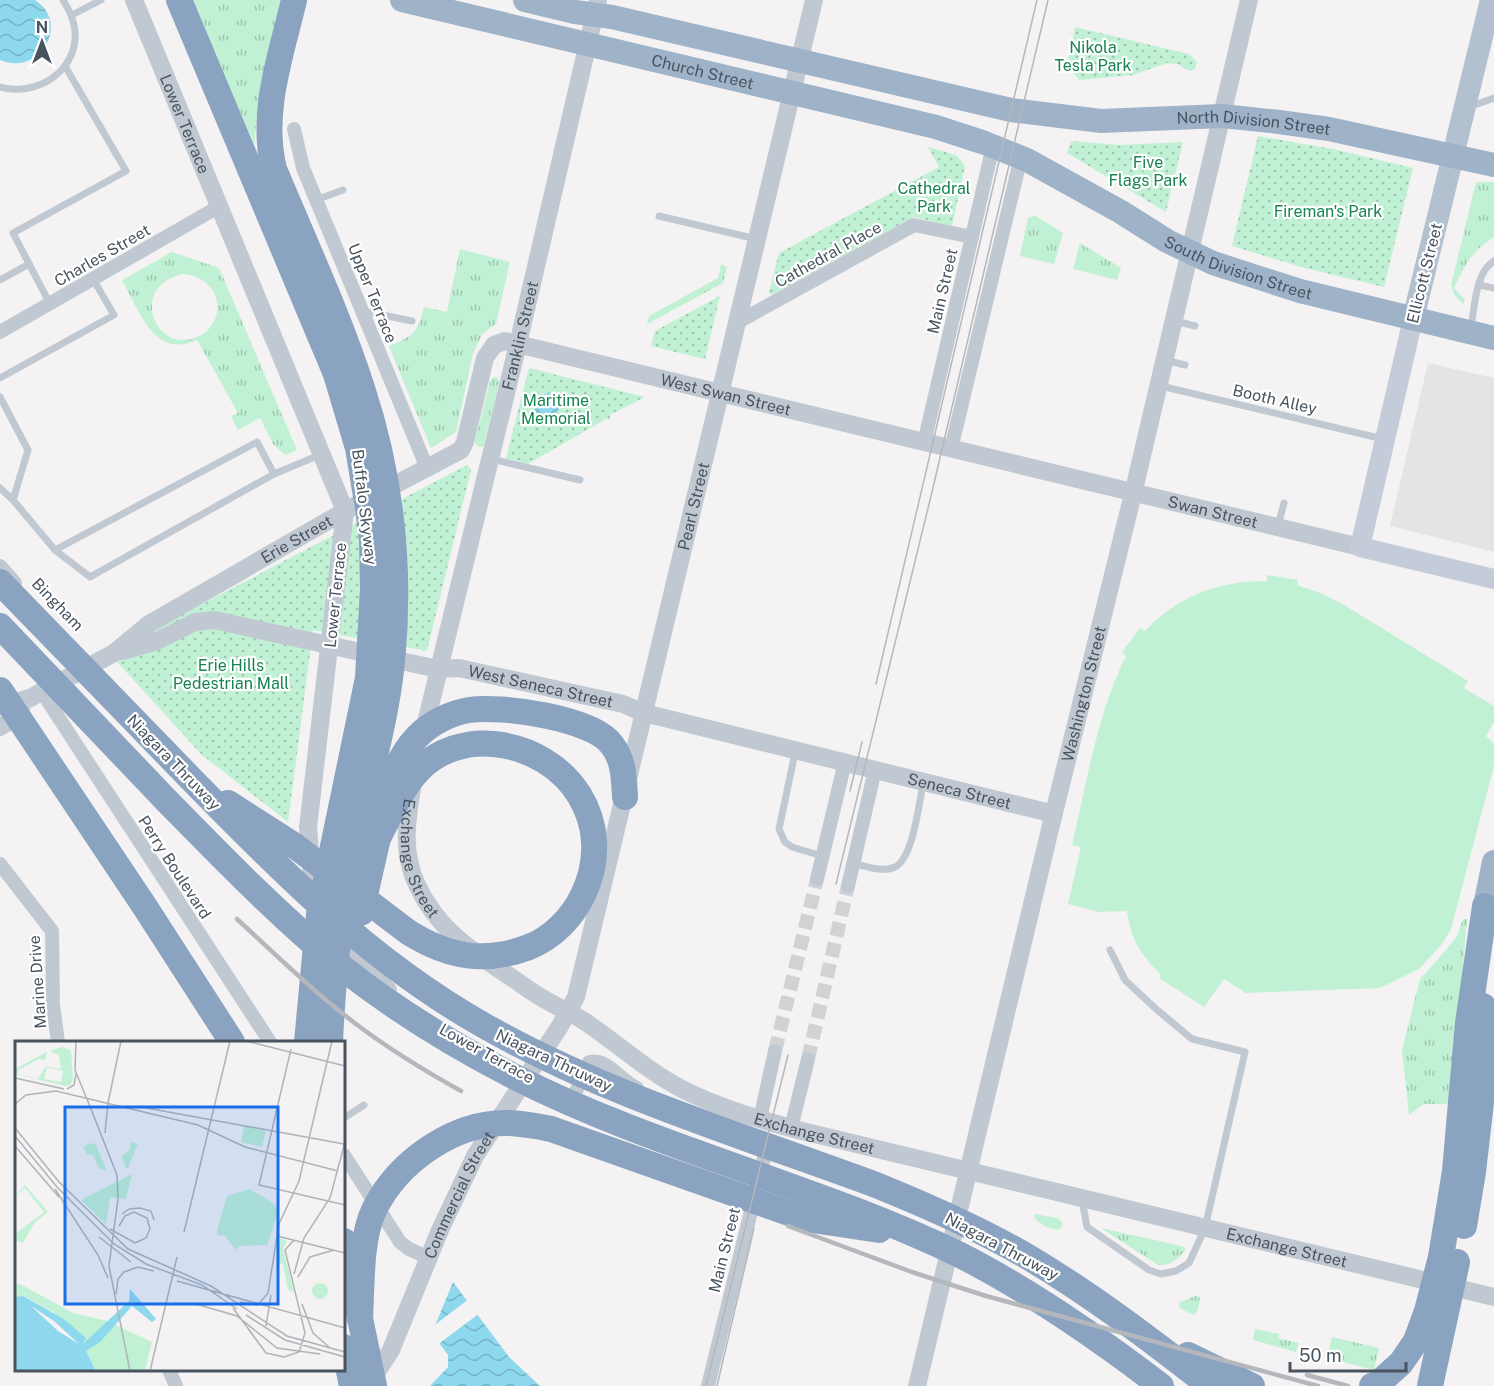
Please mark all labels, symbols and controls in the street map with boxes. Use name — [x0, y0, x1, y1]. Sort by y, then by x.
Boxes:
north arrow — [12, 12, 72, 72]
text: N — [36, 18, 48, 37]
park label: Nikola Tesla Park — [1054, 38, 1132, 75]
street label: Church Street — [650, 51, 755, 93]
street label: Lower Terrace — [156, 72, 214, 177]
street label: North Division Street — [1176, 107, 1332, 139]
park label: Five Flags Park — [1109, 153, 1187, 190]
park label: Cathedral Park — [897, 179, 971, 216]
park label: Fireman's Park — [1274, 202, 1382, 221]
street label: Cathedral Place — [772, 217, 885, 292]
street label: Charles Street — [51, 220, 154, 291]
street label: Ellicott Street — [1403, 221, 1446, 325]
street label: South Division Street — [1161, 232, 1314, 304]
street label: Upper Terrace — [344, 241, 401, 346]
street label: Main Street — [923, 247, 962, 336]
street label: Franklin Street — [498, 279, 542, 392]
street label: West Swan Street — [659, 370, 793, 420]
street label: Booth Alley — [1231, 381, 1319, 418]
park label: Maritime Memorial — [521, 391, 591, 428]
street label: Buffalo Skyway — [348, 448, 381, 566]
street label: Pearl Street — [674, 461, 713, 552]
street label: Swan Street — [1166, 492, 1260, 532]
street label: Erie Street — [257, 511, 336, 568]
street label: Lower Terrace — [321, 542, 350, 649]
street label: Bingham — [28, 574, 87, 635]
street label: Washington Street — [1058, 624, 1110, 764]
park label: Erie Hills Pedestrian Mall — [173, 656, 289, 693]
street label: West Seneca Street — [466, 661, 615, 712]
street label: Niagara Thruway — [123, 710, 224, 815]
street label: Seneca Street — [906, 769, 1013, 813]
street label: Exchange Street — [397, 797, 443, 922]
street label: Perry Boulevard — [134, 812, 215, 922]
street label: Marine Drive — [25, 935, 50, 1029]
street label: Lower Terrace — [436, 1020, 538, 1087]
street label: Niagara Thruway — [493, 1025, 615, 1096]
inset map — [15, 1041, 345, 1371]
street label: Exchange Street — [752, 1109, 876, 1158]
street label: Commercial Street — [420, 1128, 499, 1262]
street label: Main Street — [705, 1206, 744, 1295]
street label: Niagara Thruway — [942, 1209, 1062, 1285]
street label: Exchange Street — [1224, 1224, 1349, 1271]
scale bar — [1290, 1335, 1406, 1373]
text: 50 m — [1299, 1345, 1342, 1366]

